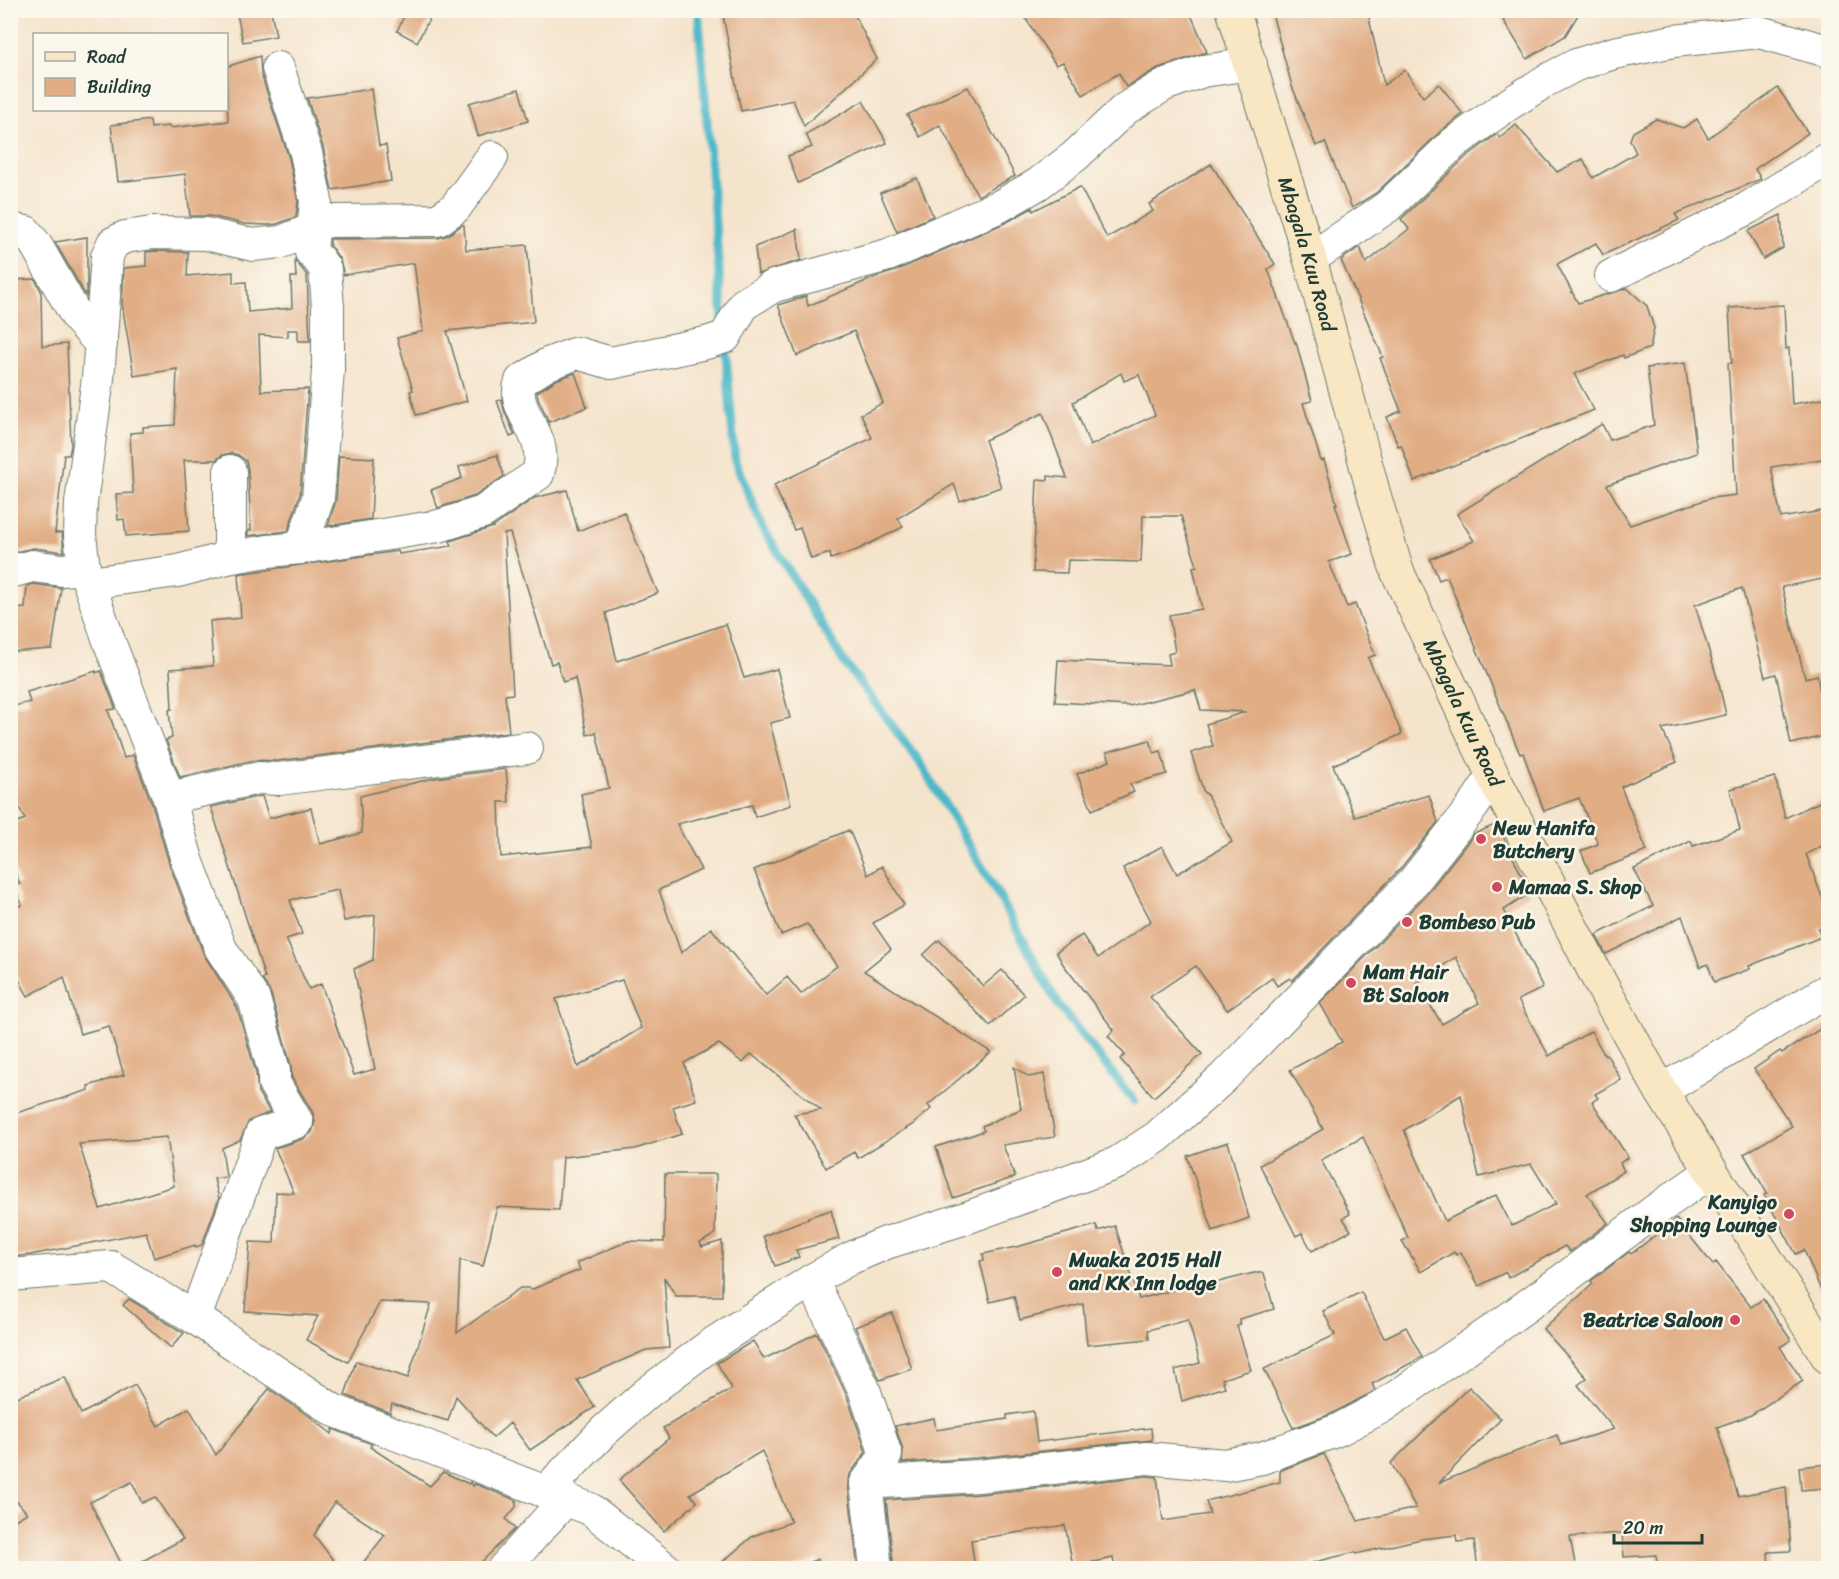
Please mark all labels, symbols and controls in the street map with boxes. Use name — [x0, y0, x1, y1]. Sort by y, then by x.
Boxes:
legend — [33, 33, 228, 111]
text: Road — [87, 41, 127, 73]
text: Building — [87, 71, 151, 103]
street label: Mbagala Kuu Road — [1268, 172, 1346, 337]
street label: Mbagala Kuu Road — [1413, 633, 1513, 795]
place label: New Hanifa Butchery — [1492, 811, 1595, 869]
marker: New Hanifa Butchery — [1474, 832, 1488, 846]
place label: Mamaa S. Shop — [1508, 870, 1642, 905]
marker: Mamaa S. Shop — [1490, 880, 1504, 894]
place label: Bombeso Pub — [1419, 905, 1535, 940]
marker: Bombeso Pub — [1400, 915, 1414, 929]
place label: Mam Hair Bt Saloon — [1362, 955, 1450, 1013]
marker: Mam Hair Bt Saloon — [1344, 976, 1358, 990]
place label: Kanyigo Shopping Lounge — [1629, 1185, 1778, 1243]
marker: Kanyigo Shopping Lounge — [1782, 1207, 1796, 1221]
place label: Mwaka 2015 Hall and KK Inn lodge — [1068, 1243, 1222, 1301]
marker: Mwaka 2015 Hall and KK Inn lodge — [1050, 1265, 1064, 1279]
place label: Beatrice Saloon — [1583, 1303, 1723, 1338]
marker: Beatrice Saloon — [1728, 1313, 1742, 1327]
scale bar — [1614, 1507, 1702, 1545]
text: 20 m — [1623, 1512, 1663, 1544]

